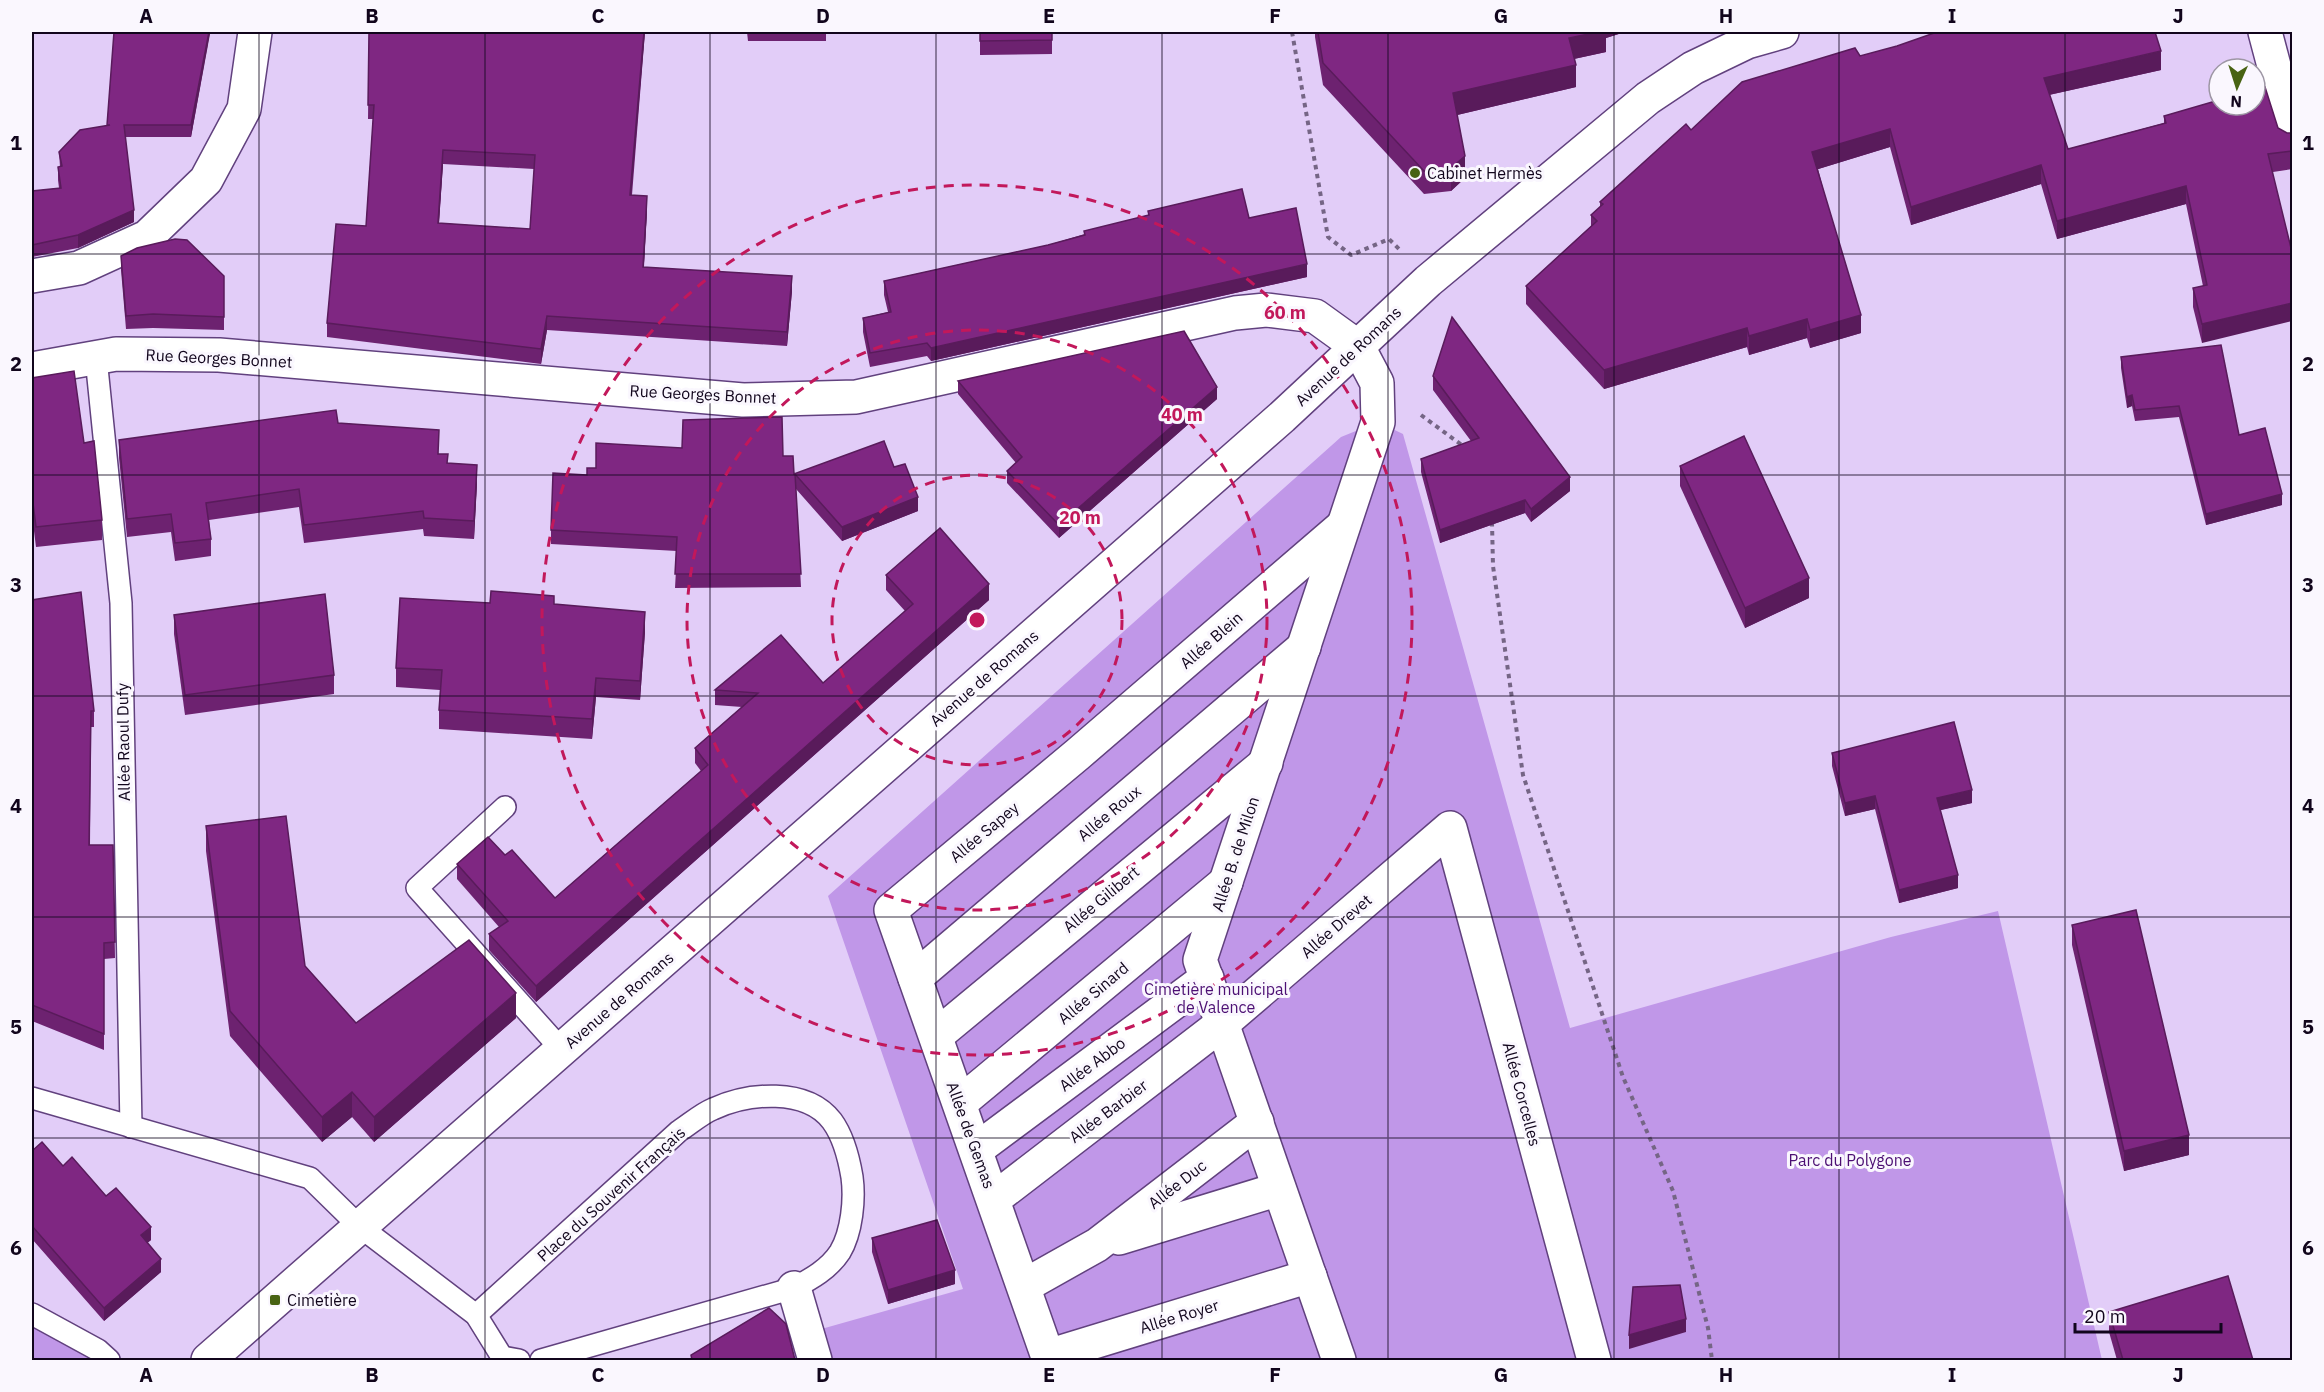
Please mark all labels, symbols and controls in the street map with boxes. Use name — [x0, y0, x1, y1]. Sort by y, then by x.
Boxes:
text: A — [139, 2, 153, 29]
text: B — [365, 2, 379, 29]
text: C — [591, 2, 605, 29]
text: D — [816, 2, 830, 29]
text: E — [1043, 2, 1055, 29]
text: F — [1269, 2, 1281, 29]
text: G — [1494, 2, 1508, 29]
text: H — [1719, 2, 1733, 29]
text: I — [1948, 2, 1956, 29]
text: J — [2172, 2, 2184, 29]
north arrow — [2207, 57, 2267, 117]
text: N — [2230, 92, 2243, 112]
text: 1 — [10, 129, 22, 156]
text: 1 — [2302, 129, 2314, 156]
place label: Cabinet Hermès — [1427, 163, 1543, 183]
marker: Cabinet Hermès — [1408, 166, 1422, 180]
text: 60 m — [1264, 301, 1306, 324]
street label: Avenue de Romans — [1291, 302, 1405, 410]
street label: Rue Georges Bonnet — [145, 344, 293, 372]
text: 2 — [10, 350, 22, 377]
text: 2 — [2302, 350, 2314, 377]
street label: Rue Georges Bonnet — [629, 380, 777, 408]
text: 40 m — [1161, 403, 1203, 426]
text: 20 m — [1059, 506, 1101, 529]
text: 3 — [10, 571, 22, 598]
text: 3 — [2302, 571, 2314, 598]
street label: Allée Blein — [1175, 607, 1247, 673]
centre of rings — [967, 610, 987, 630]
street label: Avenue de Romans — [926, 625, 1042, 731]
street label: Allée Raoul Dufy — [112, 683, 134, 801]
street label: Allée Roux — [1073, 781, 1145, 845]
text: 4 — [10, 792, 22, 819]
text: 4 — [2302, 792, 2314, 819]
street label: Allée B. de Milon — [1207, 794, 1263, 914]
street label: Allée Sapey — [945, 797, 1023, 867]
street label: Allée Gilibert — [1059, 861, 1143, 937]
street label: Allée Drevet — [1296, 890, 1376, 962]
street label: Avenue de Romans — [561, 947, 677, 1053]
street label: Allée Sinard — [1054, 958, 1132, 1028]
park label: Cimetière municipal de Valence — [1144, 979, 1288, 1017]
text: 5 — [10, 1013, 22, 1040]
text: 5 — [2302, 1013, 2314, 1040]
street label: Allée Abbo — [1055, 1033, 1129, 1095]
street label: Allée Corcelles — [1499, 1040, 1545, 1148]
street label: Allée Barbier — [1065, 1075, 1151, 1147]
street label: Allée de Gemas — [942, 1079, 1000, 1191]
street label: Place du Souvenir Français — [533, 1122, 689, 1266]
park label: Parc du Polygone — [1788, 1150, 1912, 1170]
street label: Allée Duc — [1144, 1155, 1210, 1213]
text: 6 — [10, 1234, 22, 1261]
text: 6 — [2302, 1234, 2314, 1261]
place label: Cimetière — [287, 1290, 357, 1310]
marker: Cimetière — [268, 1293, 282, 1307]
street label: Allée Royer — [1137, 1294, 1221, 1338]
scale bar — [2075, 1296, 2220, 1334]
text: 20 m — [2084, 1305, 2126, 1328]
text: A — [139, 1361, 153, 1388]
text: B — [365, 1361, 379, 1388]
text: C — [591, 1361, 605, 1388]
text: D — [816, 1361, 830, 1388]
text: E — [1043, 1361, 1055, 1388]
text: F — [1269, 1361, 1281, 1388]
text: G — [1494, 1361, 1508, 1388]
text: H — [1719, 1361, 1733, 1388]
text: I — [1948, 1361, 1956, 1388]
text: J — [2172, 1361, 2184, 1388]

